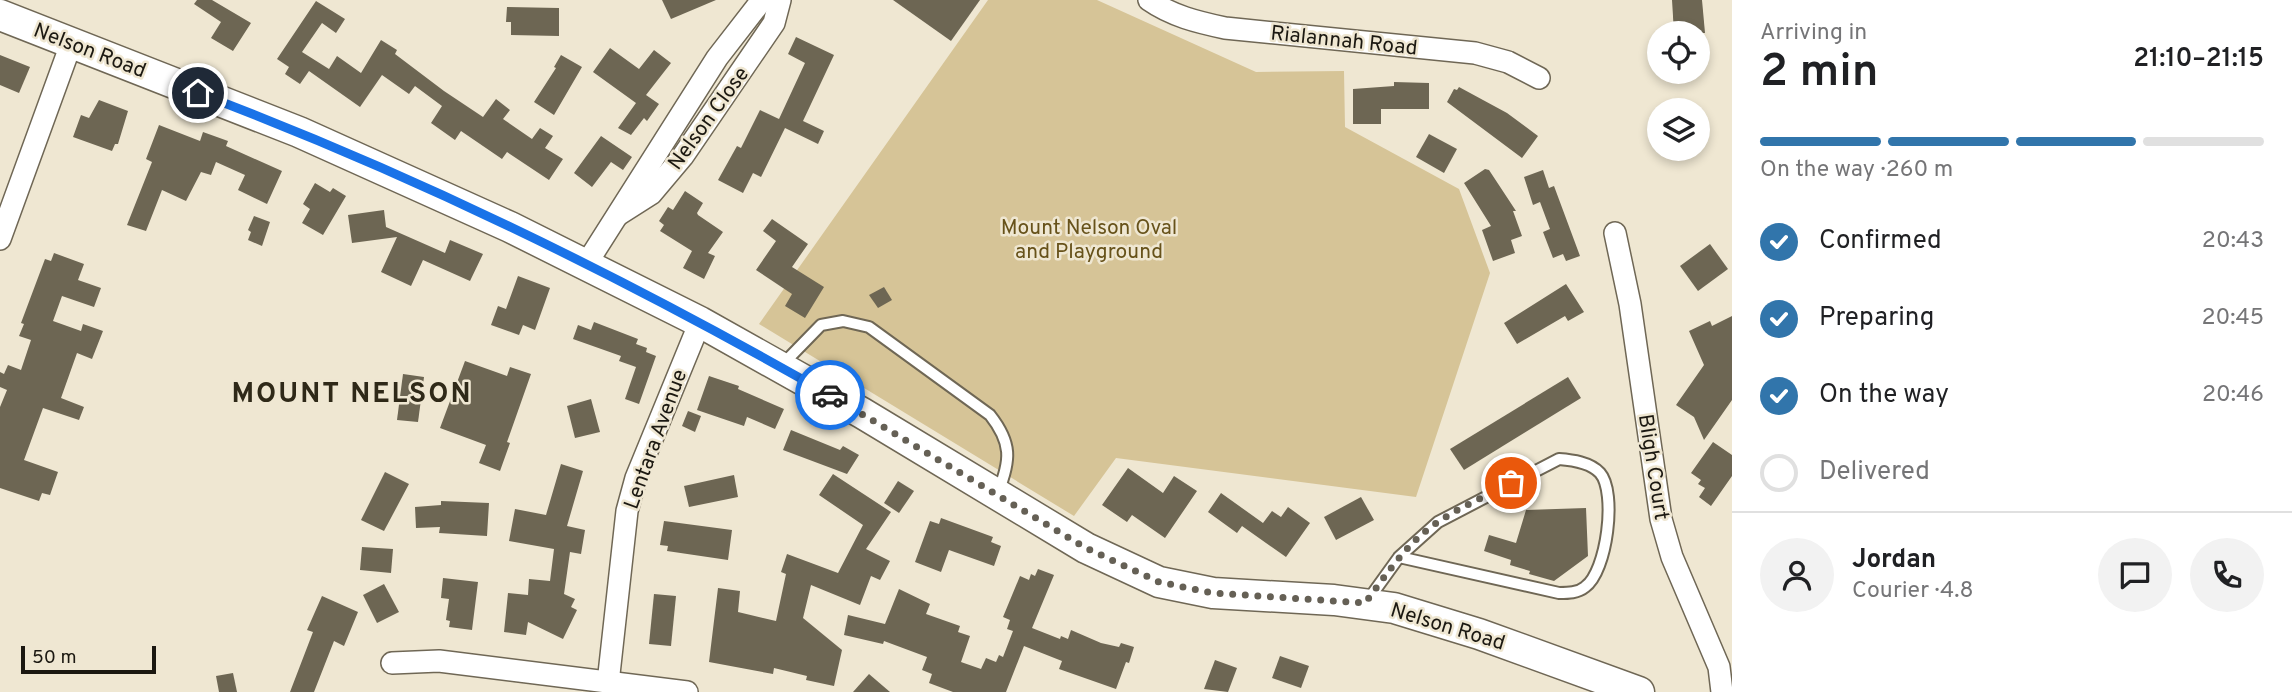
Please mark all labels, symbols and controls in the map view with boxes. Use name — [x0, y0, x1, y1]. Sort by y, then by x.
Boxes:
street label: Nelson Road — [29, 18, 150, 85]
text: Arriving in — [1760, 19, 1867, 48]
street label: Rialannah Road — [1269, 20, 1419, 63]
map controls — [1647, 21, 1710, 161]
button: locate — [1647, 21, 1710, 84]
text: 21:10–21:15 — [2133, 43, 2264, 76]
text: 2 min — [1760, 44, 1879, 103]
street label: Nelson Close — [663, 62, 756, 176]
pin — [168, 63, 228, 123]
icon: home — [179, 74, 217, 112]
button: layers — [1647, 98, 1710, 161]
text: On the way · 260 m — [1760, 156, 1953, 185]
park label: Mount Nelson Oval and Playground — [1001, 215, 1177, 266]
icon: check — [1760, 223, 1798, 261]
text: Confirmed — [1819, 225, 1942, 258]
text: 20:43 — [2202, 227, 2264, 256]
icon: check — [1760, 300, 1798, 338]
text: Preparing — [1819, 302, 1934, 335]
text: 20:45 — [2201, 304, 2264, 333]
courier — [795, 360, 865, 430]
street label: Lentara Avenue — [619, 366, 694, 513]
icon: car — [811, 376, 849, 414]
district label: MOUNT NELSON — [231, 377, 473, 413]
icon: check — [1760, 377, 1798, 415]
text: On the way — [1819, 379, 1949, 412]
text: 20:46 — [2202, 381, 2264, 410]
street label: Bligh Court — [1631, 412, 1674, 522]
pin — [1481, 453, 1541, 513]
text: Delivered — [1819, 456, 1930, 489]
icon: bag — [1492, 464, 1530, 502]
button: person — [1760, 538, 1834, 612]
button: chat — [2098, 538, 2172, 612]
button: phone — [2190, 538, 2264, 612]
text: Jordan — [1852, 544, 1936, 577]
text: Courier · 4.8 — [1852, 577, 1973, 606]
street label: Nelson Road — [1387, 597, 1508, 658]
scale bar — [21, 643, 156, 675]
text: 50 m — [32, 646, 77, 670]

